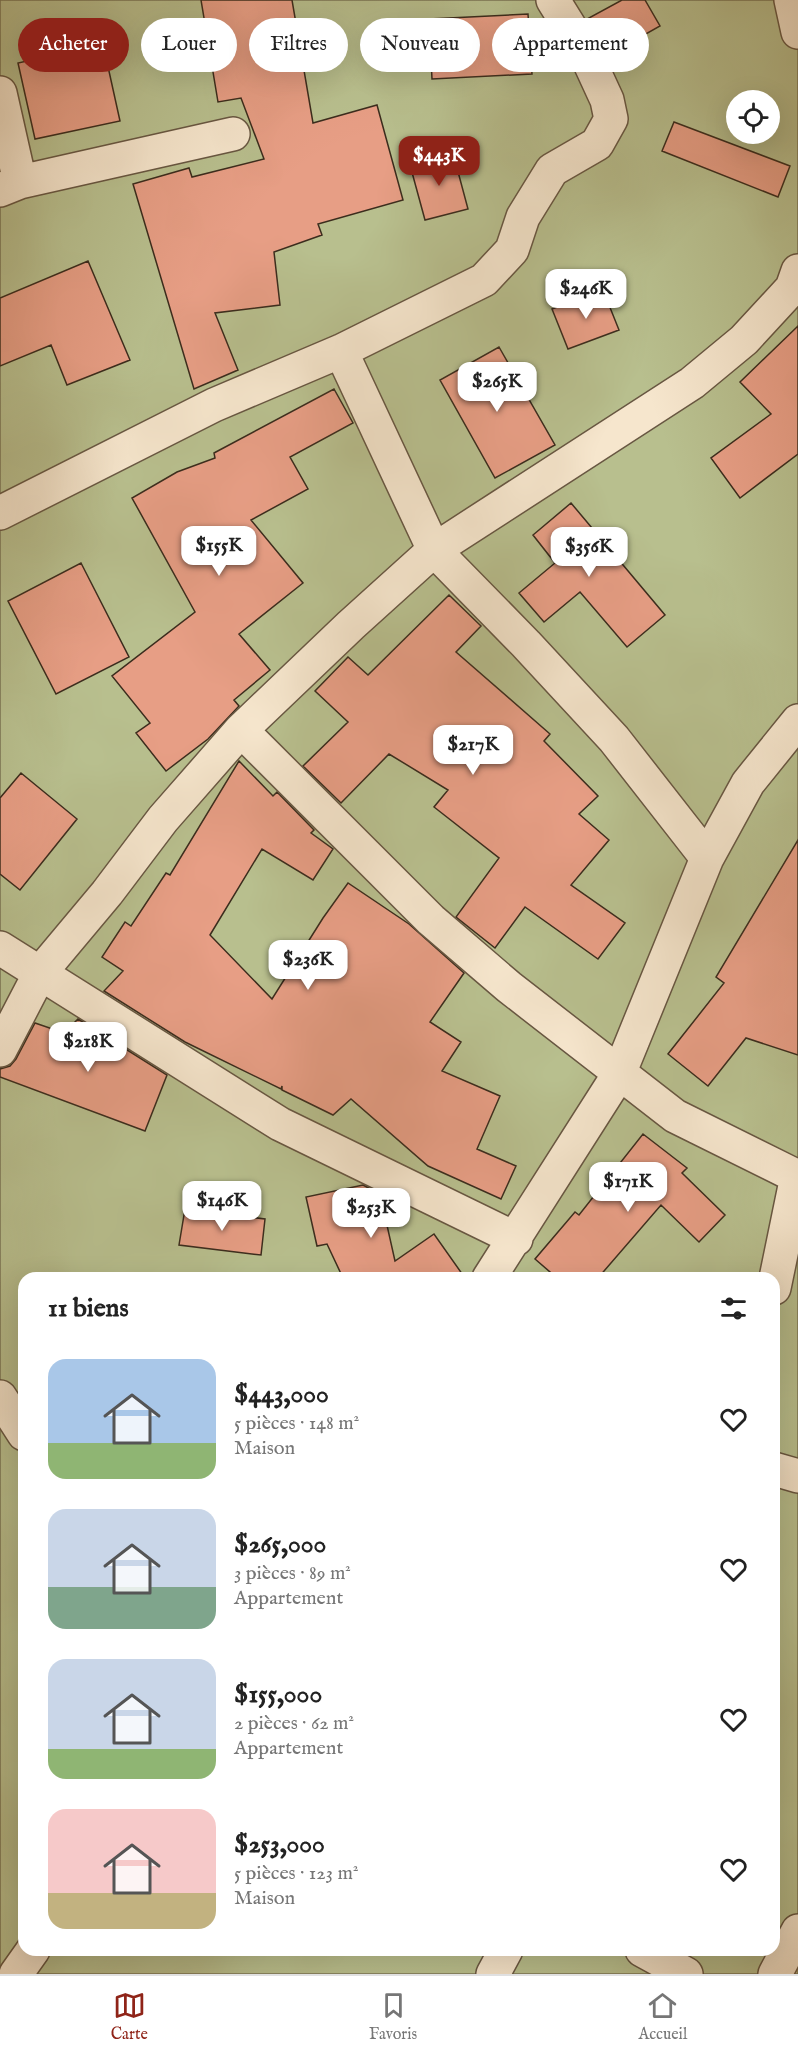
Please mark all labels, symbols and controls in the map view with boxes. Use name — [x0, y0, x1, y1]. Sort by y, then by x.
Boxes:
chip: Acheter — [18, 18, 129, 72]
chip: Louer — [141, 18, 237, 72]
chip: Filtres — [249, 18, 348, 72]
chip: Nouveau — [360, 18, 480, 72]
chip: Appartement — [492, 18, 649, 72]
map controls — [726, 90, 780, 144]
button: locate — [726, 90, 780, 144]
pin: $443K — [397, 136, 481, 187]
text: $443K — [413, 143, 465, 168]
pin: $246K — [544, 269, 628, 320]
text: $246K — [559, 276, 613, 301]
pin: $265K — [455, 362, 539, 413]
text: $265K — [472, 369, 522, 394]
pin: $155K — [177, 526, 261, 577]
pin: $356K — [547, 527, 631, 578]
text: $155K — [195, 533, 243, 558]
text: $356K — [565, 534, 613, 559]
pin: $217K — [431, 725, 515, 776]
text: $217K — [447, 732, 499, 757]
pin: $236K — [266, 940, 350, 991]
text: $236K — [283, 947, 333, 972]
pin: $218K — [46, 1022, 130, 1073]
text: $218K — [63, 1029, 113, 1054]
pin: $171K — [586, 1162, 670, 1213]
text: $171K — [603, 1169, 653, 1194]
pin: $146K — [180, 1181, 264, 1232]
text: $146K — [196, 1188, 248, 1213]
pin: $253K — [329, 1188, 413, 1239]
text: $253K — [346, 1195, 396, 1220]
text: 11 biens — [48, 1292, 129, 1325]
icon: filters — [717, 1292, 750, 1325]
text: $443,000 — [234, 1378, 329, 1411]
icon: home — [96, 1383, 168, 1455]
icon: heart — [717, 1403, 750, 1436]
text: 5 pièces · 148 m² — [234, 1411, 359, 1436]
text: Maison — [234, 1436, 295, 1461]
text: $265,000 — [234, 1528, 326, 1561]
icon: home — [96, 1533, 168, 1605]
icon: heart — [717, 1553, 750, 1586]
text: 3 pièces · 89 m² — [234, 1561, 351, 1586]
text: Appartement — [234, 1586, 343, 1611]
text: $155,000 — [234, 1678, 322, 1711]
icon: home — [96, 1683, 168, 1755]
icon: heart — [717, 1703, 750, 1736]
text: 2 pièces · 62 m² — [234, 1711, 354, 1736]
text: Appartement — [234, 1736, 343, 1761]
text: $253,000 — [234, 1828, 325, 1861]
icon: home — [96, 1833, 168, 1905]
icon: heart — [717, 1853, 750, 1886]
text: 5 pièces · 123 m² — [234, 1861, 358, 1886]
text: Maison — [234, 1886, 295, 1911]
tab: Carte — [111, 1989, 148, 2045]
tab: Favoris — [369, 1989, 417, 2045]
tab: Accueil — [638, 1989, 687, 2045]

